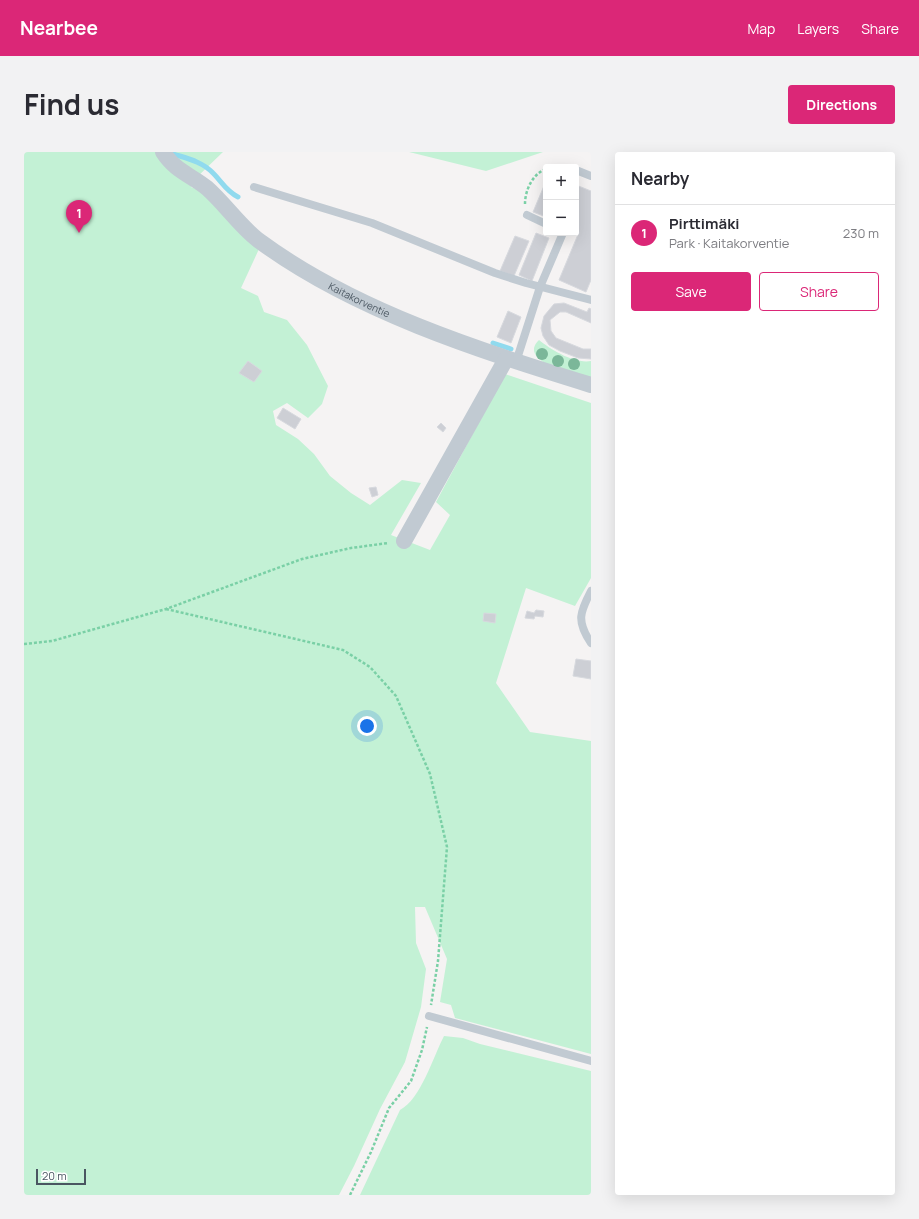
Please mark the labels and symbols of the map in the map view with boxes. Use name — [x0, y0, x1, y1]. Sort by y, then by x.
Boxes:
pin: 1 — [66, 200, 92, 233]
street label: Kaitakorventie — [326, 279, 392, 320]
your location — [357, 716, 377, 736]
scale bar — [36, 1167, 86, 1186]

